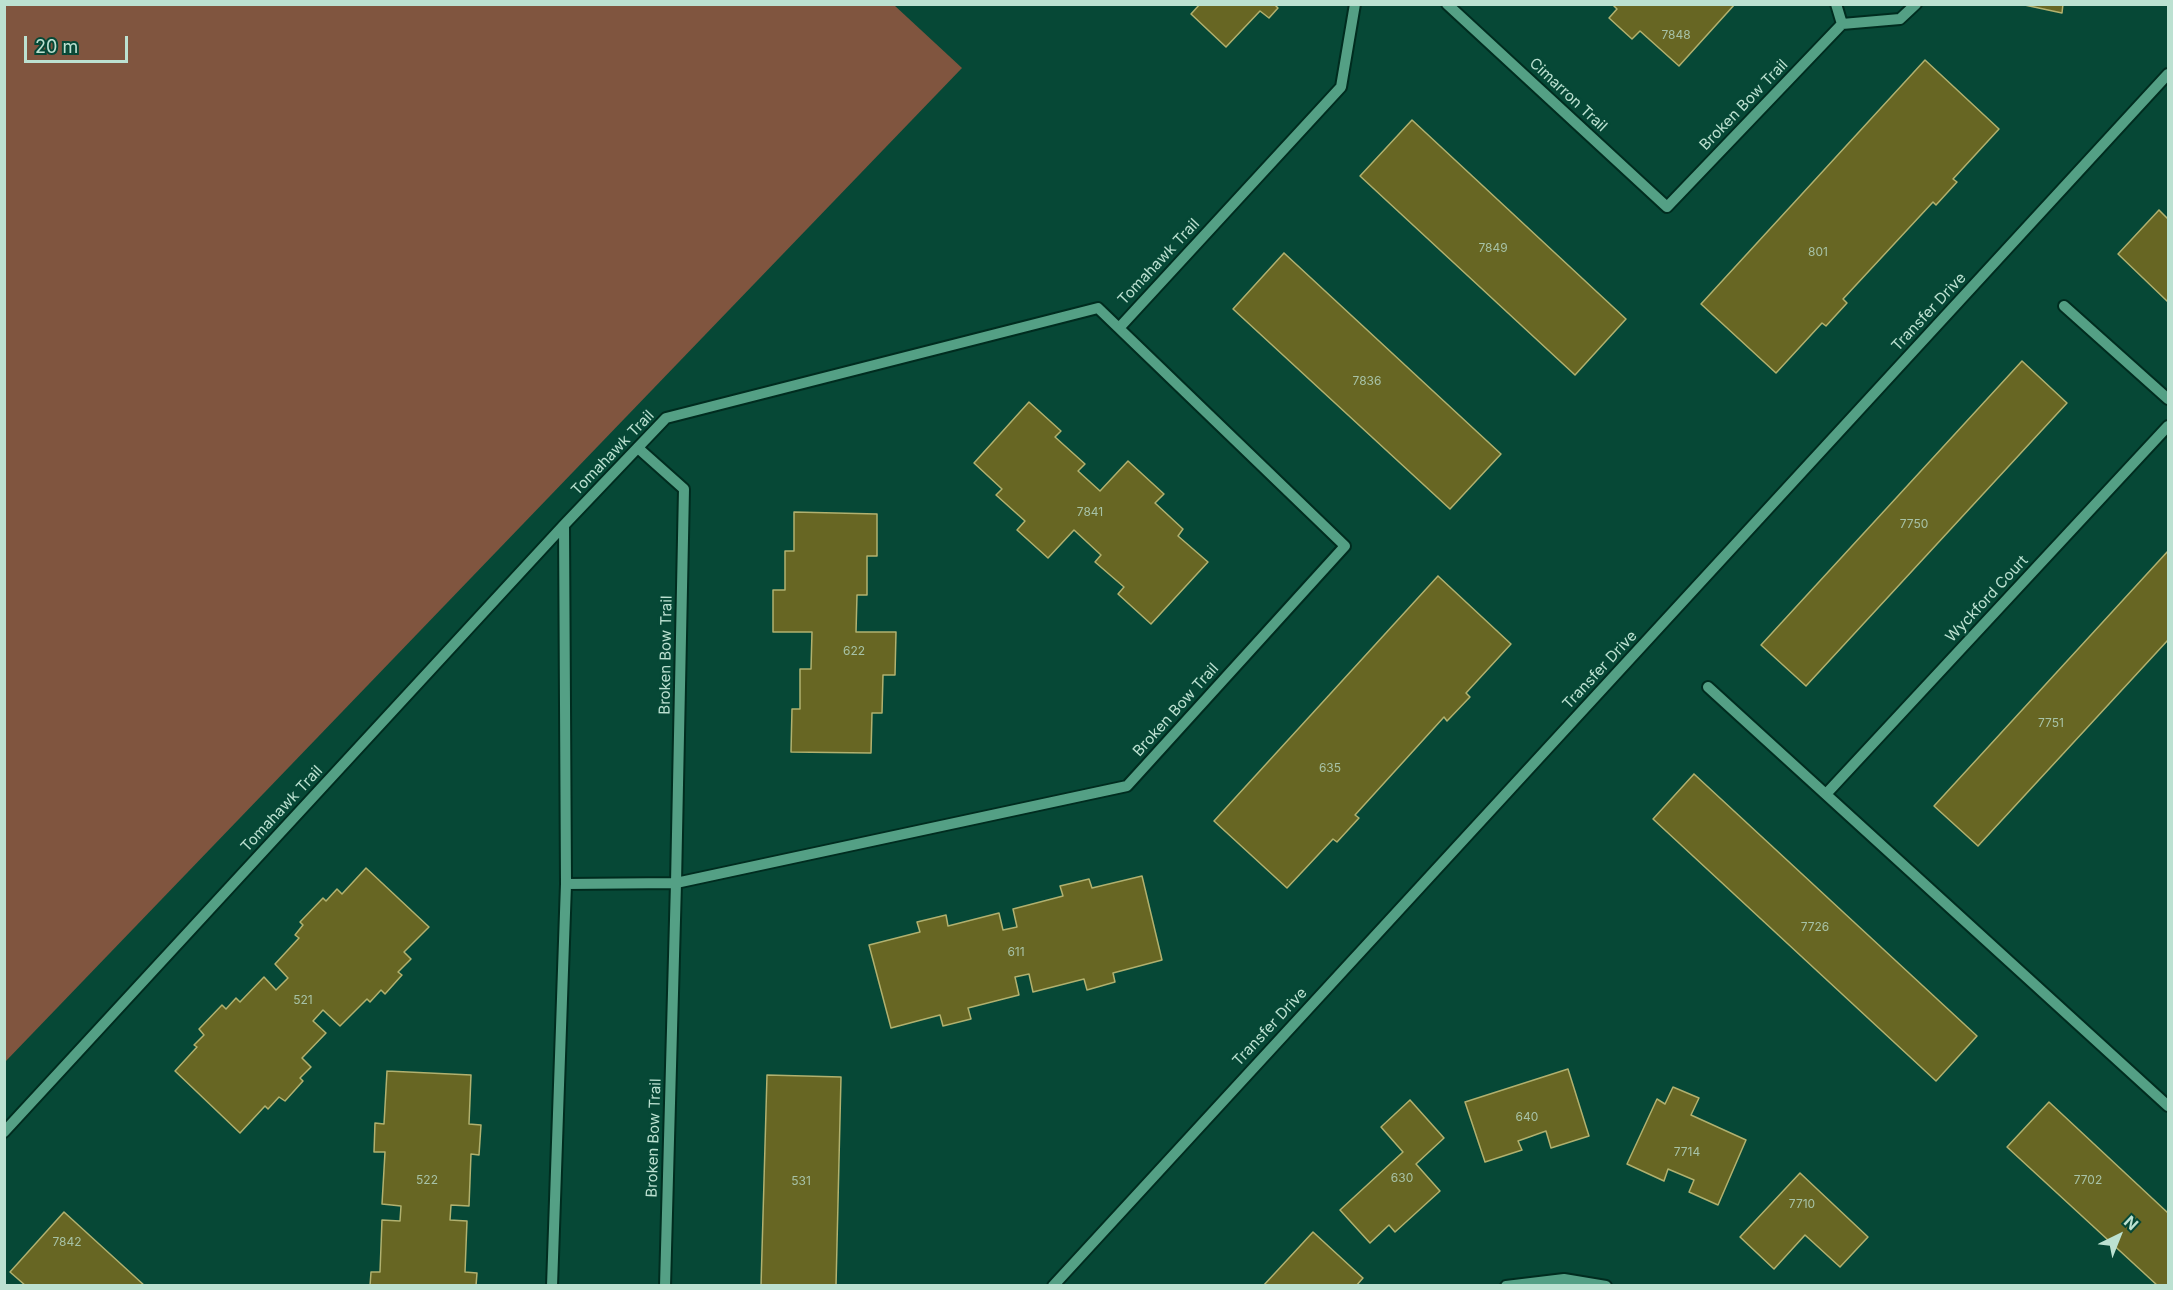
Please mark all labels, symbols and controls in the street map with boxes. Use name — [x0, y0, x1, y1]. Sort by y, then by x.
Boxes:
scale bar — [27, 24, 130, 62]
house number: 7848 — [1661, 28, 1691, 42]
text: 20 m — [35, 36, 78, 57]
street label: Cimarron Trail — [1525, 54, 1611, 136]
street label: Broken Bow Trail — [1696, 56, 1792, 154]
street label: Tomahawk Trail — [1114, 215, 1204, 309]
house number: 7849 — [1478, 241, 1508, 255]
house number: 801 — [1808, 245, 1828, 259]
street label: Transfer Drive — [1888, 269, 1970, 355]
house number: 7836 — [1353, 374, 1381, 388]
street label: Tomahawk Trail — [568, 407, 658, 499]
house number: 7841 — [1077, 505, 1103, 519]
house number: 7750 — [1900, 517, 1928, 531]
street label: Wyckford Court — [1942, 552, 2032, 646]
street label: Broken Bow Trail — [656, 595, 676, 715]
street label: Transfer Drive — [1559, 627, 1641, 713]
house number: 622 — [843, 644, 865, 658]
street label: Broken Bow Trail — [1129, 660, 1223, 760]
house number: 7751 — [2038, 716, 2064, 730]
house number: 635 — [1319, 761, 1341, 775]
street label: Tomahawk Trail — [237, 762, 327, 856]
house number: 7726 — [1801, 920, 1829, 934]
house number: 611 — [1007, 945, 1025, 959]
street label: Transfer Drive — [1229, 984, 1311, 1070]
house number: 521 — [293, 993, 313, 1007]
street label: Broken Bow Trail — [643, 1078, 665, 1198]
house number: 640 — [1516, 1110, 1538, 1124]
house number: 7714 — [1674, 1145, 1700, 1159]
house number: 630 — [1391, 1171, 1413, 1185]
house number: 522 — [416, 1173, 438, 1187]
house number: 7702 — [2074, 1173, 2102, 1187]
house number: 531 — [791, 1174, 811, 1188]
house number: 7710 — [1789, 1197, 1815, 1211]
north arrow — [2089, 1206, 2149, 1266]
text: N — [2120, 1211, 2143, 1234]
house number: 7842 — [52, 1235, 82, 1249]

